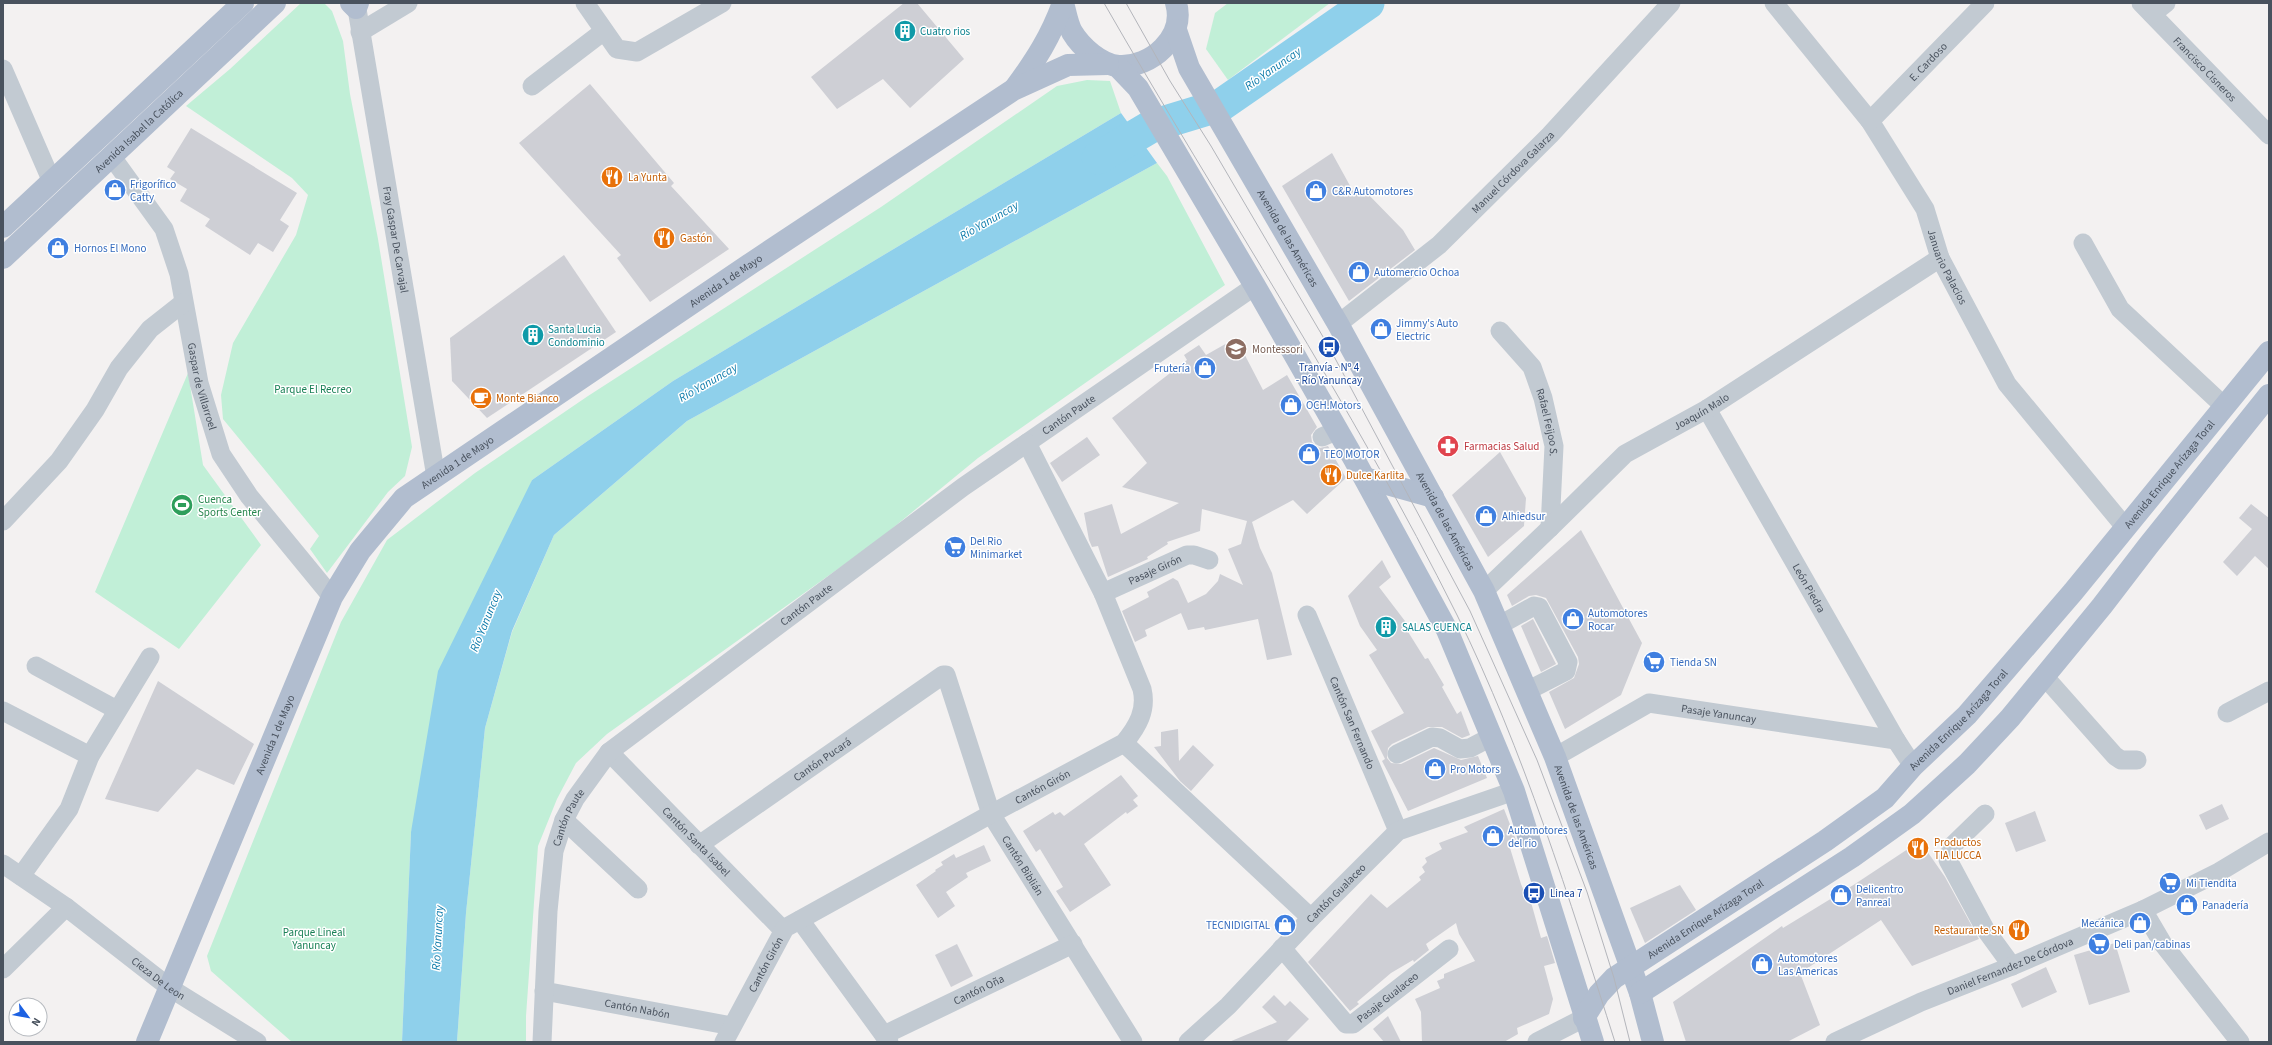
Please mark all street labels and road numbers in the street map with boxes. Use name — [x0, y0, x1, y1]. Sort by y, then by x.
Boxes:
street label: Francisco Cisneros — [2170, 33, 2240, 105]
street label: E. Cardoso — [1905, 39, 1950, 84]
street label: Avenida Isabel la Católica — [91, 85, 186, 176]
street label: Manuel Córdova Galarza — [1468, 128, 1558, 216]
street label: Fray Gaspar De Carvajal — [380, 185, 412, 294]
street label: Avenida de las Américas — [1254, 187, 1322, 290]
street label: Januario Palacios — [1924, 227, 1971, 307]
street label: Avenida 1 de Mayo — [686, 250, 765, 311]
street label: Gaspar de Villarroel — [184, 341, 221, 432]
street label: Rafael Feijoo S. — [1533, 386, 1562, 457]
street label: Joaquín Malo — [1671, 389, 1732, 433]
street label: Cantón Paute — [1039, 390, 1099, 438]
street label: Avenida Enrique Arízaga Toral — [2120, 417, 2218, 532]
street label: Avenida 1 de Mayo — [418, 432, 497, 492]
street label: Avenida de las Américas — [1413, 469, 1479, 573]
street label: Pasaje Girón — [1126, 551, 1184, 588]
street label: León Piedra — [1789, 560, 1829, 615]
street label: Cantón Paute — [777, 580, 836, 629]
street label: Avenida Enrique Arízaga Toral — [1905, 666, 2011, 773]
street label: Cantón San Fernando — [1326, 674, 1379, 772]
street label: Avenida 1 de Mayo — [252, 692, 298, 777]
street label: Pasaje Yanuncay — [1680, 700, 1757, 726]
street label: Cantón Pucará — [790, 734, 854, 785]
street label: Avenida de las Américas — [1551, 763, 1602, 872]
street label: Cantón Girón — [1012, 766, 1073, 808]
street label: Cantón Paute — [549, 785, 588, 848]
street label: Cantón Santa Isabel — [659, 803, 734, 880]
street label: Cantón Biblián — [999, 833, 1047, 898]
street label: Cantón Gualaceo — [1303, 860, 1369, 926]
street label: Avenida Enrique Arízaga Toral — [1644, 875, 1766, 962]
street label: Daniel Fernandez De Córdova — [1945, 933, 2076, 998]
street label: Cantón Girón — [745, 934, 786, 995]
street label: Cieza De Leon — [128, 953, 188, 1003]
street label: Pasaje Gualaceo — [1353, 968, 1421, 1026]
street label: Cantón Oña — [951, 971, 1006, 1008]
street label: Cantón Nabón — [603, 995, 671, 1022]

